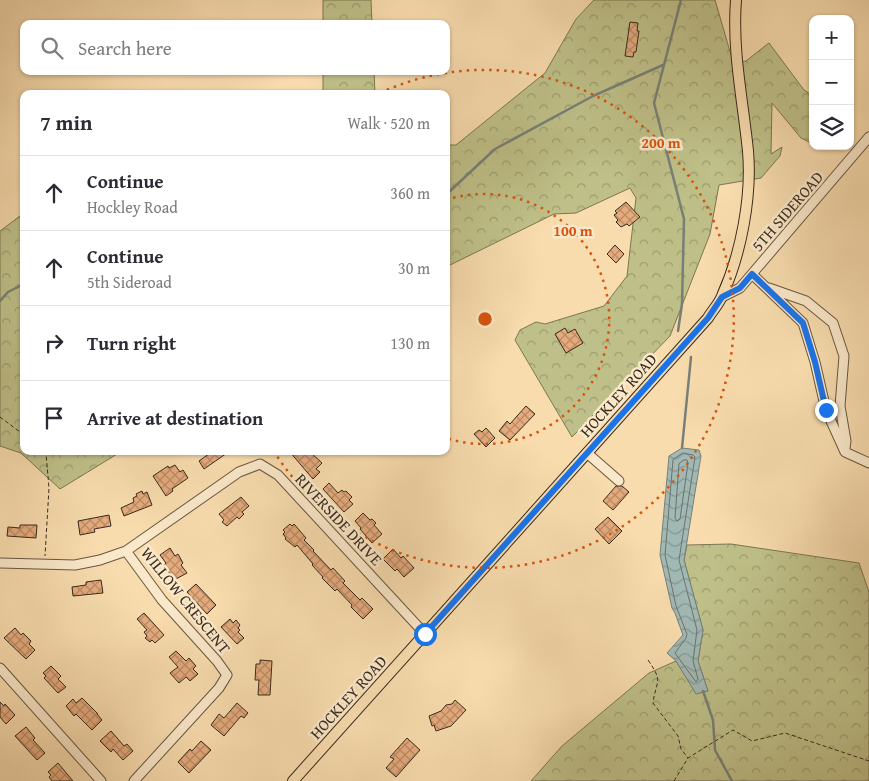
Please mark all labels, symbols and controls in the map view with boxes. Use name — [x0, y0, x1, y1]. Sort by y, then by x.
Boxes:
map controls — [809, 15, 854, 150]
button: + — [809, 15, 854, 60]
search box — [20, 20, 450, 75]
icon: search — [38, 34, 66, 62]
text: Search here — [78, 34, 172, 62]
button: − — [809, 60, 854, 105]
button: layers — [809, 105, 854, 150]
text: 7 min — [40, 107, 92, 138]
text: Walk · 520 m — [347, 111, 430, 135]
text: 200 m — [641, 132, 681, 153]
street label: 5TH SIDEROAD — [745, 165, 829, 256]
text: Continue — [87, 167, 164, 195]
icon: ahead — [40, 179, 68, 207]
text: 360 m — [390, 181, 430, 205]
text: Hockley Road — [87, 195, 178, 219]
text: 100 m — [553, 220, 593, 241]
text: Continue — [87, 242, 164, 270]
icon: ahead — [40, 254, 68, 282]
text: 30 m — [398, 256, 430, 280]
text: 5th Sideroad — [87, 270, 172, 294]
centre of rings — [476, 310, 494, 328]
icon: right — [40, 329, 68, 357]
text: Turn right — [87, 329, 176, 357]
text: 130 m — [390, 331, 430, 355]
street label: HOCKLEY ROAD — [574, 348, 662, 442]
route end — [815, 399, 838, 422]
icon: arrive — [40, 404, 68, 432]
text: Arrive at destination — [87, 404, 263, 432]
street label: RIVERSIDE DRIVE — [290, 468, 388, 570]
street label: WILLOW CRESCENT — [135, 542, 237, 658]
route start — [414, 623, 437, 646]
street label: HOCKLEY ROAD — [304, 650, 392, 744]

